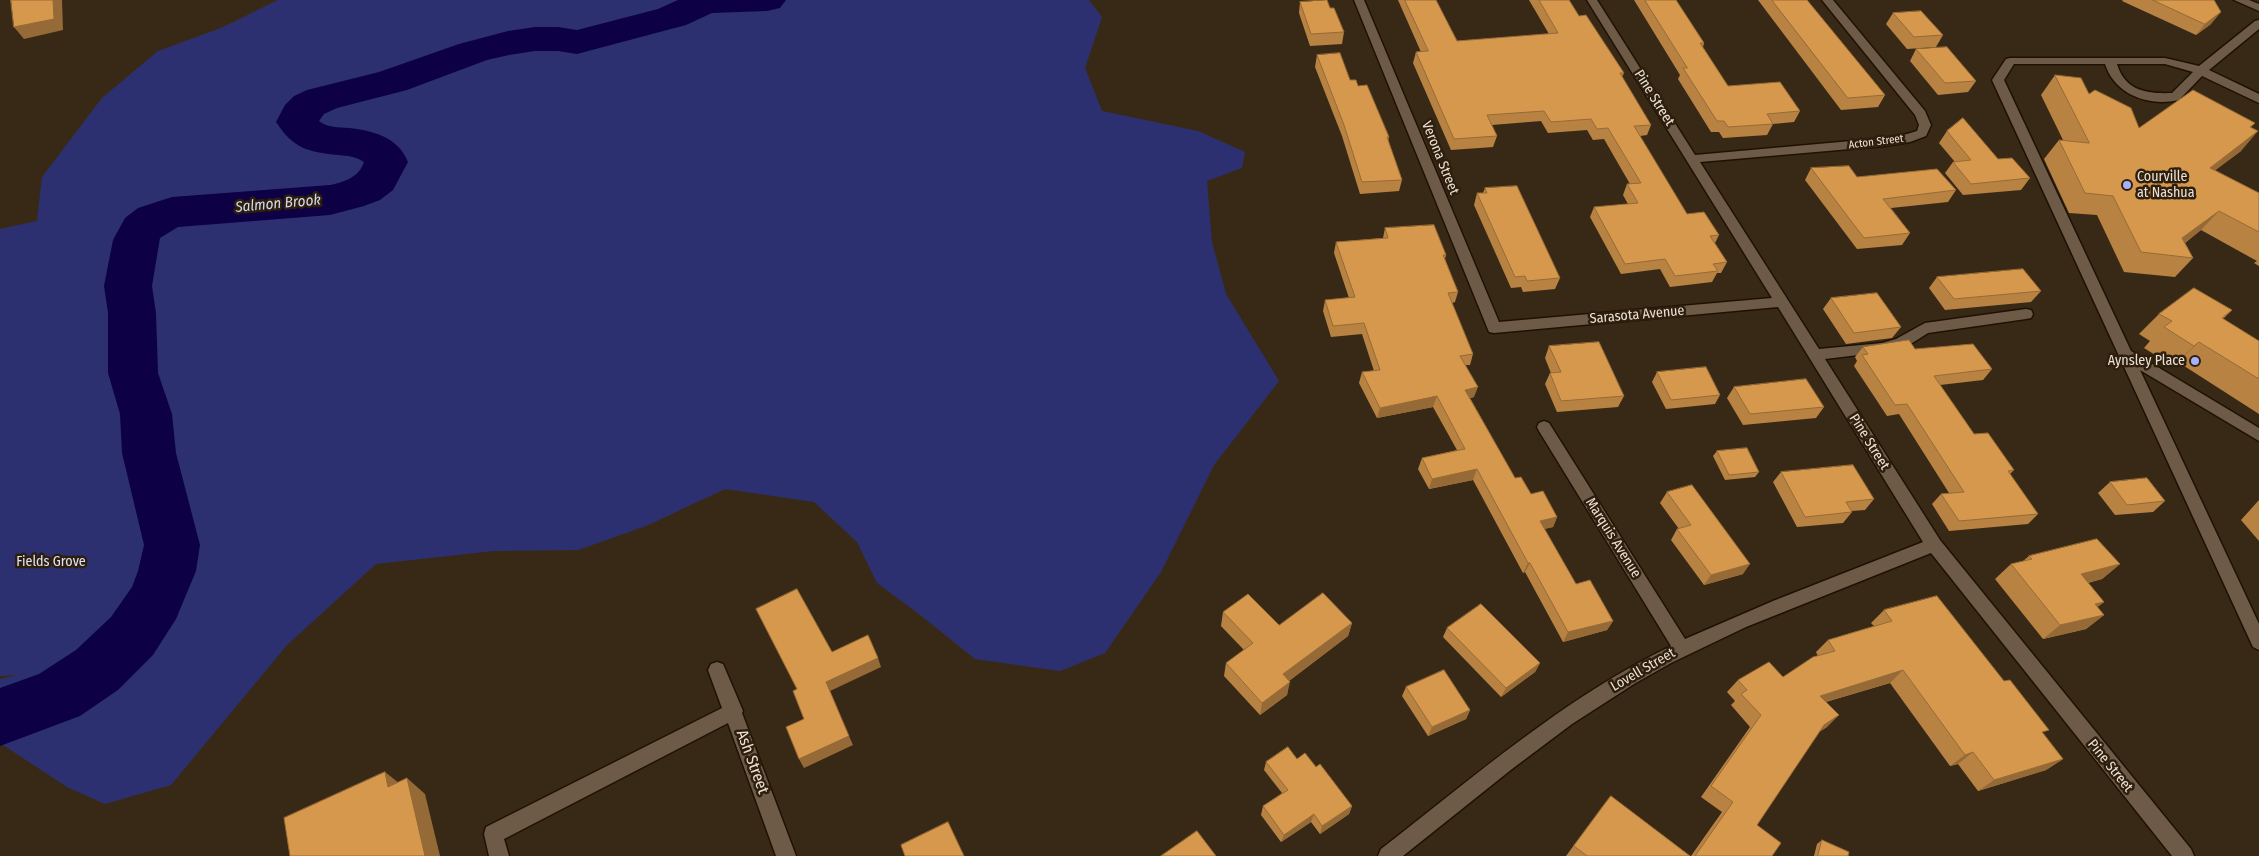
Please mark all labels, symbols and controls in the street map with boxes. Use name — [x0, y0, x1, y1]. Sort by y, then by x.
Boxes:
street label: Pine Street — [1630, 67, 1678, 129]
street label: Verona Street — [1418, 119, 1462, 197]
street label: Acton Street — [1848, 132, 1904, 152]
place label: Courville at Nashua — [2137, 169, 2195, 202]
marker: Courville at Nashua — [2121, 179, 2133, 191]
water label: Salmon Brook — [234, 191, 322, 217]
street label: Sarasota Avenue — [1589, 302, 1685, 328]
place label: Aynsley Place — [2108, 353, 2185, 369]
marker: Aynsley Place — [2189, 355, 2201, 367]
street label: Pine Street — [1845, 411, 1893, 473]
street label: Marquis Avenue — [1582, 495, 1644, 581]
park label: Fields Grove — [16, 554, 86, 570]
street label: Lovell Street — [1608, 645, 1678, 695]
street label: Ash Street — [732, 727, 772, 797]
street label: Pine Street — [2084, 736, 2136, 796]

